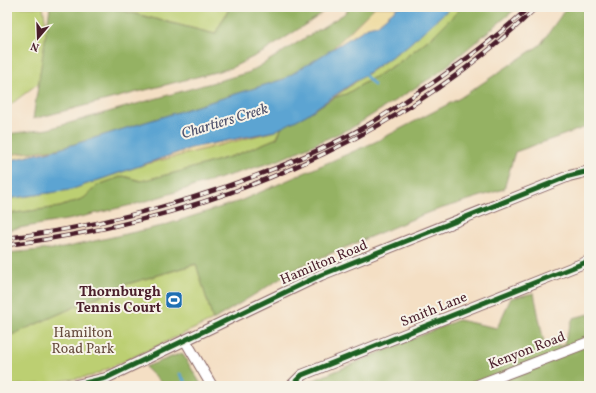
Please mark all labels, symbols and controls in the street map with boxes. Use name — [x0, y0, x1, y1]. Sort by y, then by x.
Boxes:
north arrow — [18, 18, 58, 58]
text: N — [29, 38, 41, 54]
water label: Chartiers Creek — [179, 99, 271, 145]
street label: Hamilton Road — [277, 236, 371, 290]
place label: Thornburgh Tennis Court — [76, 283, 161, 318]
street label: Smith Lane — [398, 288, 470, 332]
sports icon: Thornburgh Tennis Court — [164, 290, 184, 310]
park label: Hamilton Road Park — [51, 324, 115, 359]
street label: Kenyon Road — [486, 328, 568, 374]

